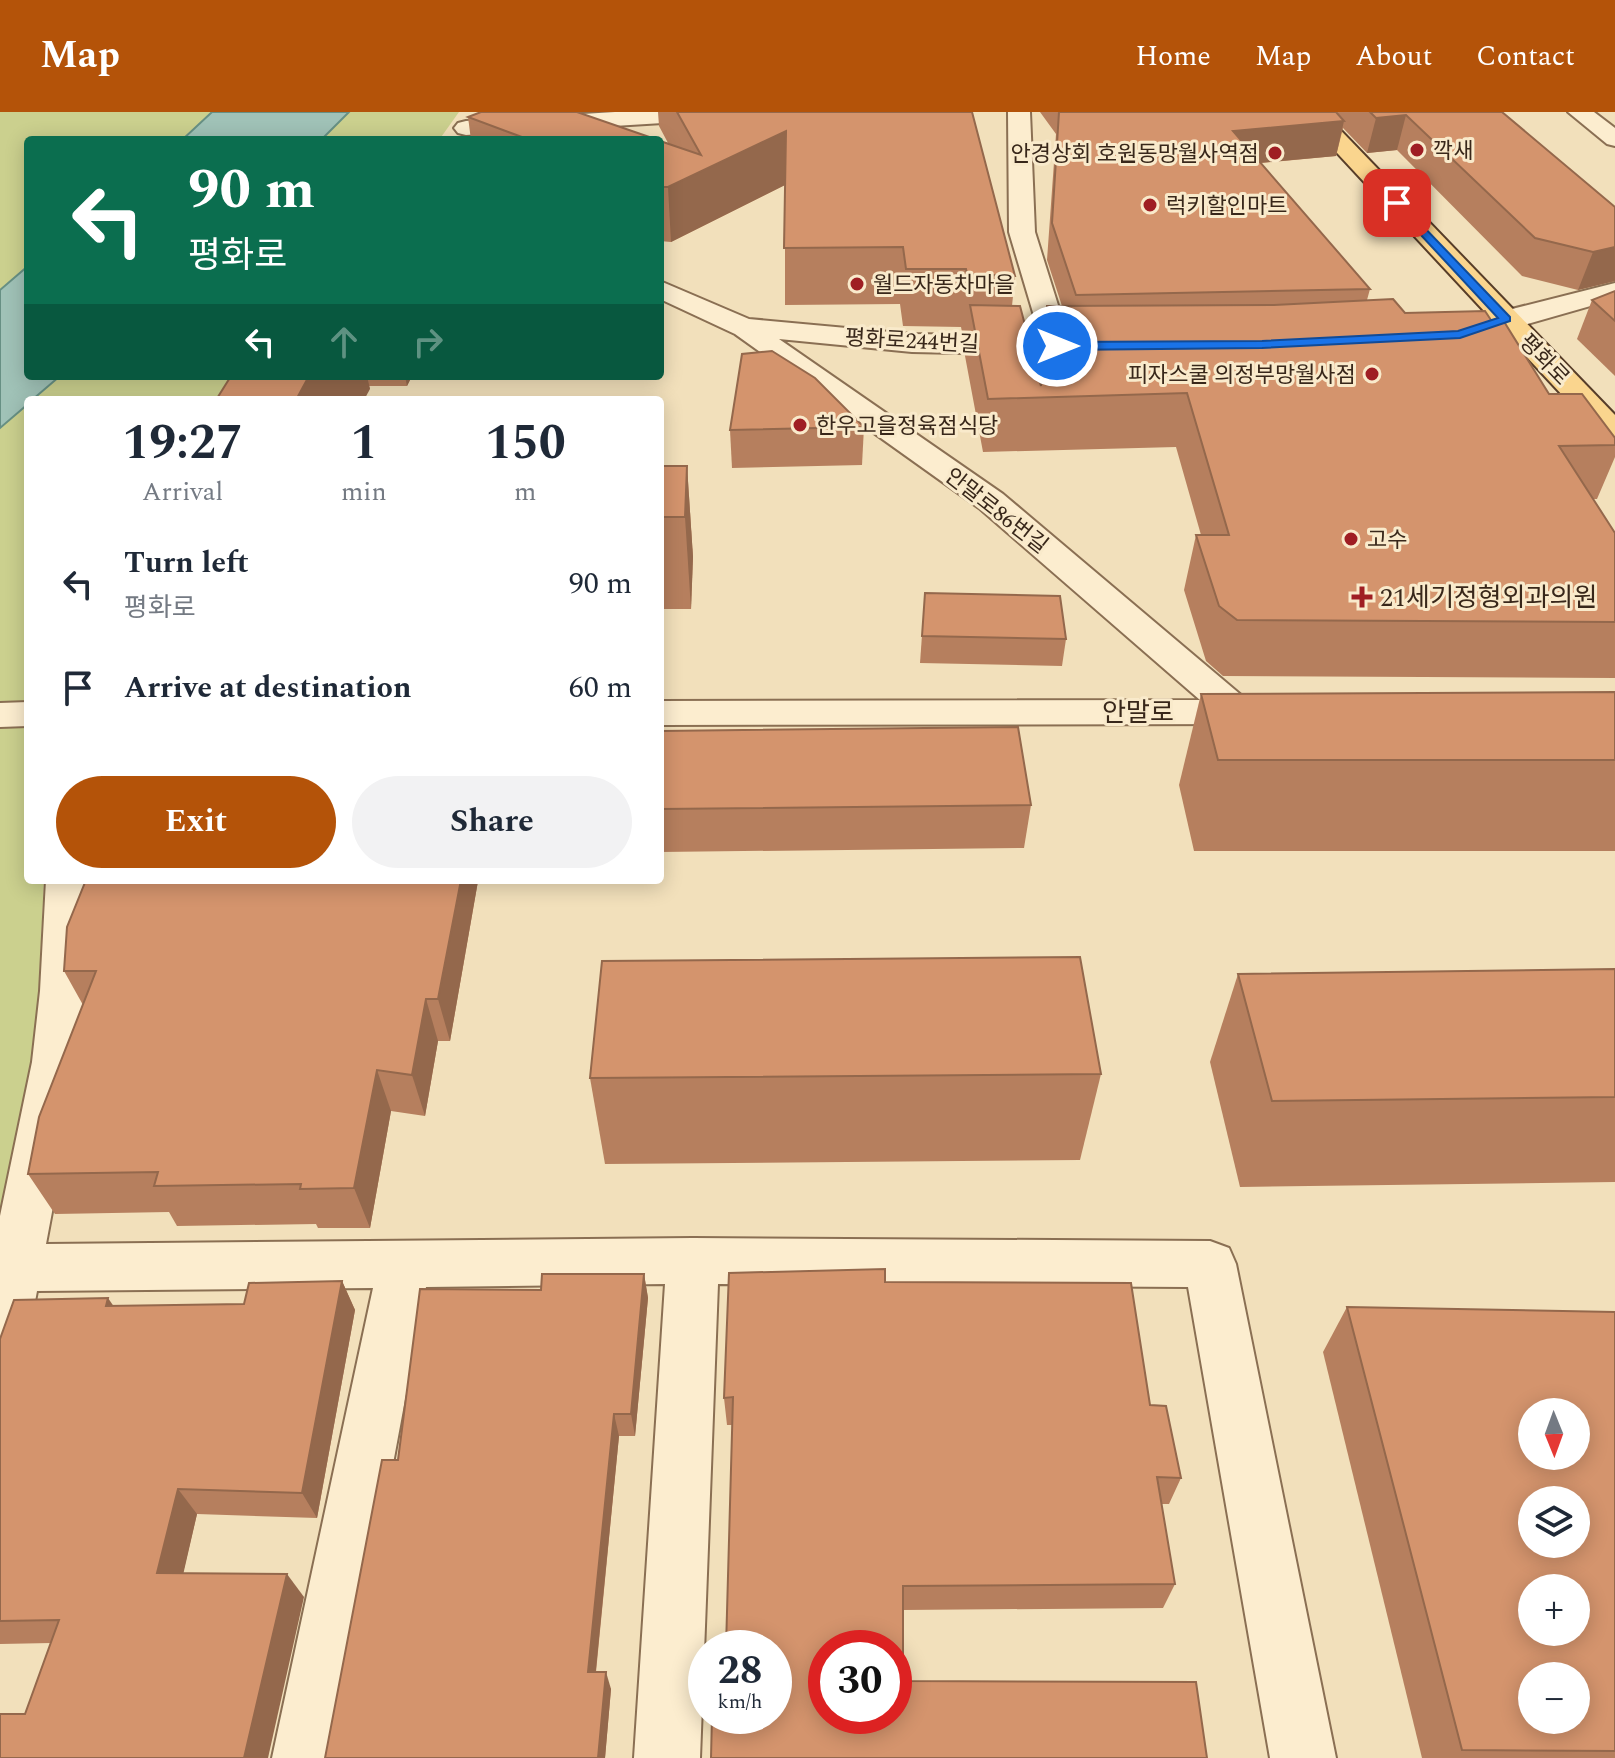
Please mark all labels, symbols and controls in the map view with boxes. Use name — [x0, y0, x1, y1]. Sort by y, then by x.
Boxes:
text: Map — [40, 27, 120, 85]
text: Home — [1135, 35, 1211, 78]
text: Map — [1255, 35, 1311, 78]
text: About — [1355, 35, 1432, 78]
text: Contact — [1476, 35, 1575, 78]
place label: 깍새 — [1433, 135, 1473, 168]
place label: 안경상회 호원동망월사역점 — [1011, 138, 1259, 171]
marker: 깍새 — [1408, 141, 1426, 159]
marker: 안경상회 호원동망월사역점 — [1266, 144, 1284, 162]
text: 90 m — [188, 148, 315, 233]
icon: left — [56, 168, 160, 272]
pin — [1363, 169, 1431, 237]
icon: arrive — [1375, 181, 1419, 225]
place label: 럭키할인마트 — [1166, 190, 1287, 223]
marker: 럭키할인마트 — [1141, 196, 1159, 214]
text: 평화로 — [188, 229, 287, 284]
place label: 월드자동차마을 — [873, 269, 1015, 302]
marker: 월드자동차마을 — [848, 275, 866, 293]
position arrow — [1015, 304, 1099, 388]
icon: left — [238, 320, 282, 364]
icon: ahead — [322, 320, 366, 364]
icon: right — [406, 320, 450, 364]
street label: 평화로244번길 — [844, 322, 980, 361]
street label: 평화로 — [1511, 327, 1577, 393]
place label: 피자스쿨 의정부망월사점 — [1128, 359, 1356, 392]
marker: 피자스쿨 의정부망월사점 — [1363, 365, 1381, 383]
text: 19:27 — [122, 407, 243, 480]
text: 1 — [350, 407, 377, 480]
text: 150 — [485, 407, 566, 480]
place label: 한우고을정육점식당 — [816, 410, 998, 443]
marker: 한우고을정육점식당 — [791, 416, 809, 434]
street label: 안말로86번길 — [937, 460, 1055, 562]
text: Arrival — [142, 472, 223, 512]
text: min — [341, 472, 387, 512]
text: m — [514, 472, 536, 512]
place label: 고수 — [1367, 524, 1407, 557]
marker: 고수 — [1342, 530, 1360, 548]
text: Turn left — [124, 540, 249, 586]
text: 90 m — [569, 561, 632, 607]
icon: left — [56, 562, 100, 606]
place label: 21세기정형외과의원 — [1380, 578, 1597, 618]
marker: 21세기정형외과의원 — [1351, 586, 1373, 608]
text: 평화로 — [124, 588, 196, 628]
text: Arrive at destination — [124, 665, 411, 711]
text: 60 m — [569, 665, 632, 711]
icon: arrive — [56, 666, 100, 710]
street label: 안말로 — [1102, 693, 1174, 733]
button: Exit — [56, 776, 336, 868]
button: Share — [352, 776, 632, 868]
north arrow — [1518, 1398, 1590, 1470]
map controls — [1518, 1398, 1590, 1734]
button: layers — [1518, 1486, 1590, 1558]
button: + — [1518, 1574, 1590, 1646]
speed limit sign: 30 — [808, 1630, 912, 1734]
text: 28 — [718, 1641, 762, 1702]
button: − — [1518, 1662, 1590, 1734]
text: km/h — [718, 1687, 763, 1717]

